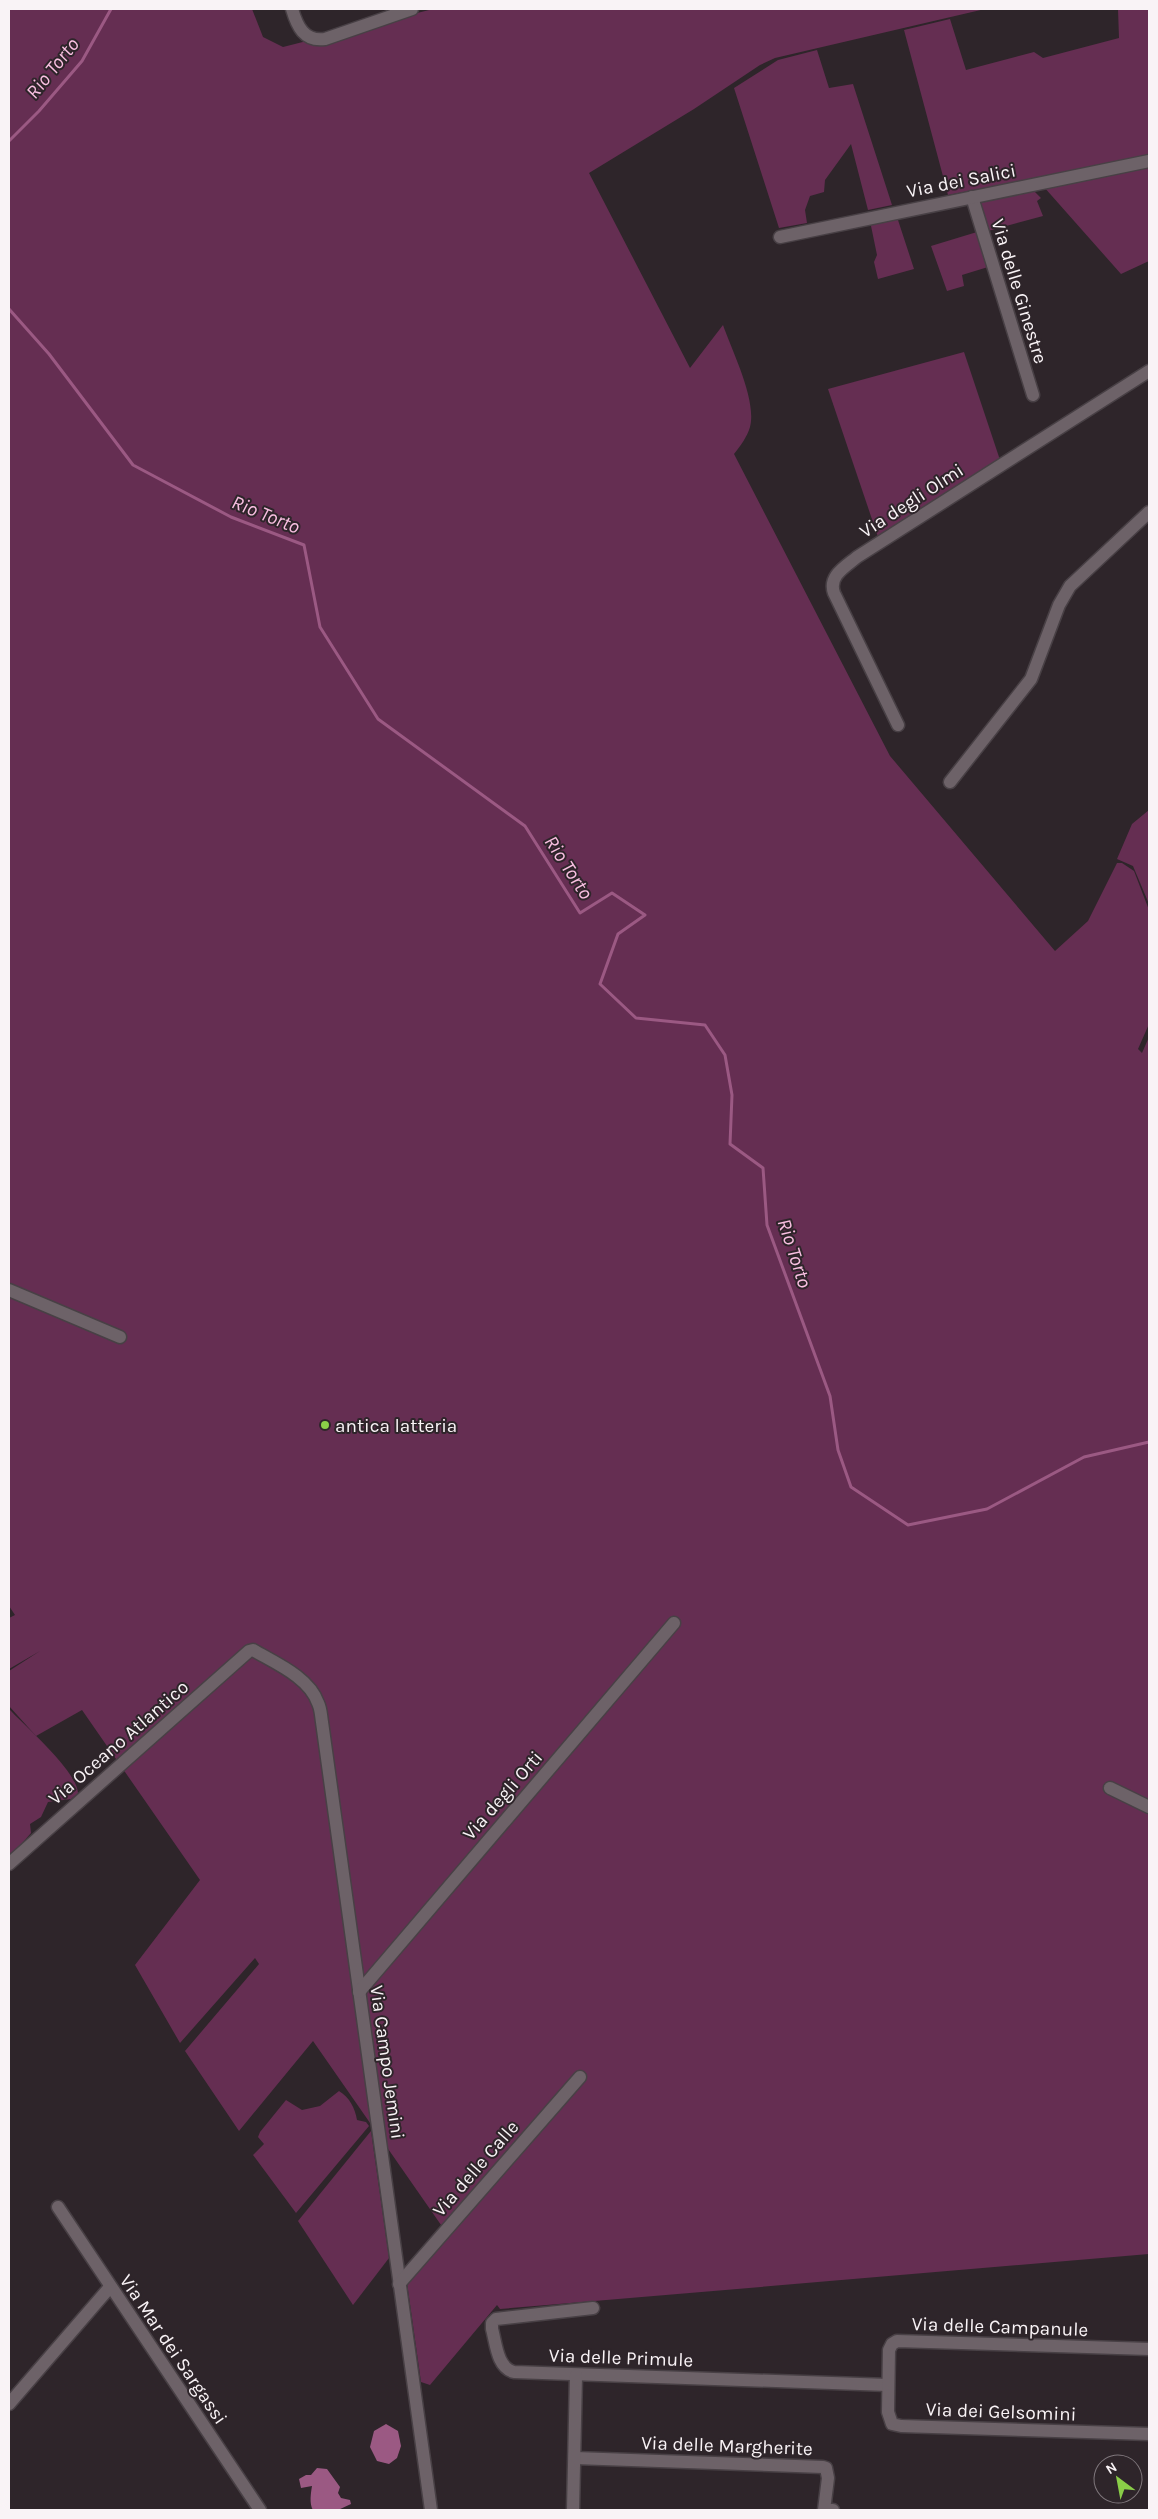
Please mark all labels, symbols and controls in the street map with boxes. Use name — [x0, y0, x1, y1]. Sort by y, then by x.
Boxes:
water label: Rio Torto — [21, 33, 84, 103]
street label: Via dei Salici — [905, 160, 1018, 202]
street label: Via delle Ginestre — [987, 216, 1052, 366]
street label: Via degli Olmi — [855, 459, 968, 543]
water label: Rio Torto — [228, 490, 303, 539]
water label: Rio Torto — [539, 831, 598, 904]
water label: Rio Torto — [773, 1216, 817, 1291]
place label: antica latteria — [335, 1415, 457, 1437]
marker: antica latteria — [319, 1419, 331, 1431]
street label: Via Oceano Atlantico — [44, 1676, 193, 1810]
street label: Via degli Orti — [458, 1747, 547, 1845]
street label: Via Campo Jemini — [365, 1984, 409, 2141]
street label: Via delle Calle — [428, 2116, 523, 2221]
street label: Via Mar dei Sargassi — [115, 2271, 231, 2429]
street label: Via delle Campanule — [911, 2313, 1089, 2341]
street label: Via delle Primule — [548, 2344, 694, 2372]
street label: Via dei Gelsomini — [925, 2398, 1077, 2426]
street label: Via delle Margherite — [641, 2432, 813, 2460]
north arrow — [1093, 2454, 1143, 2504]
text: N — [1103, 2459, 1120, 2478]

